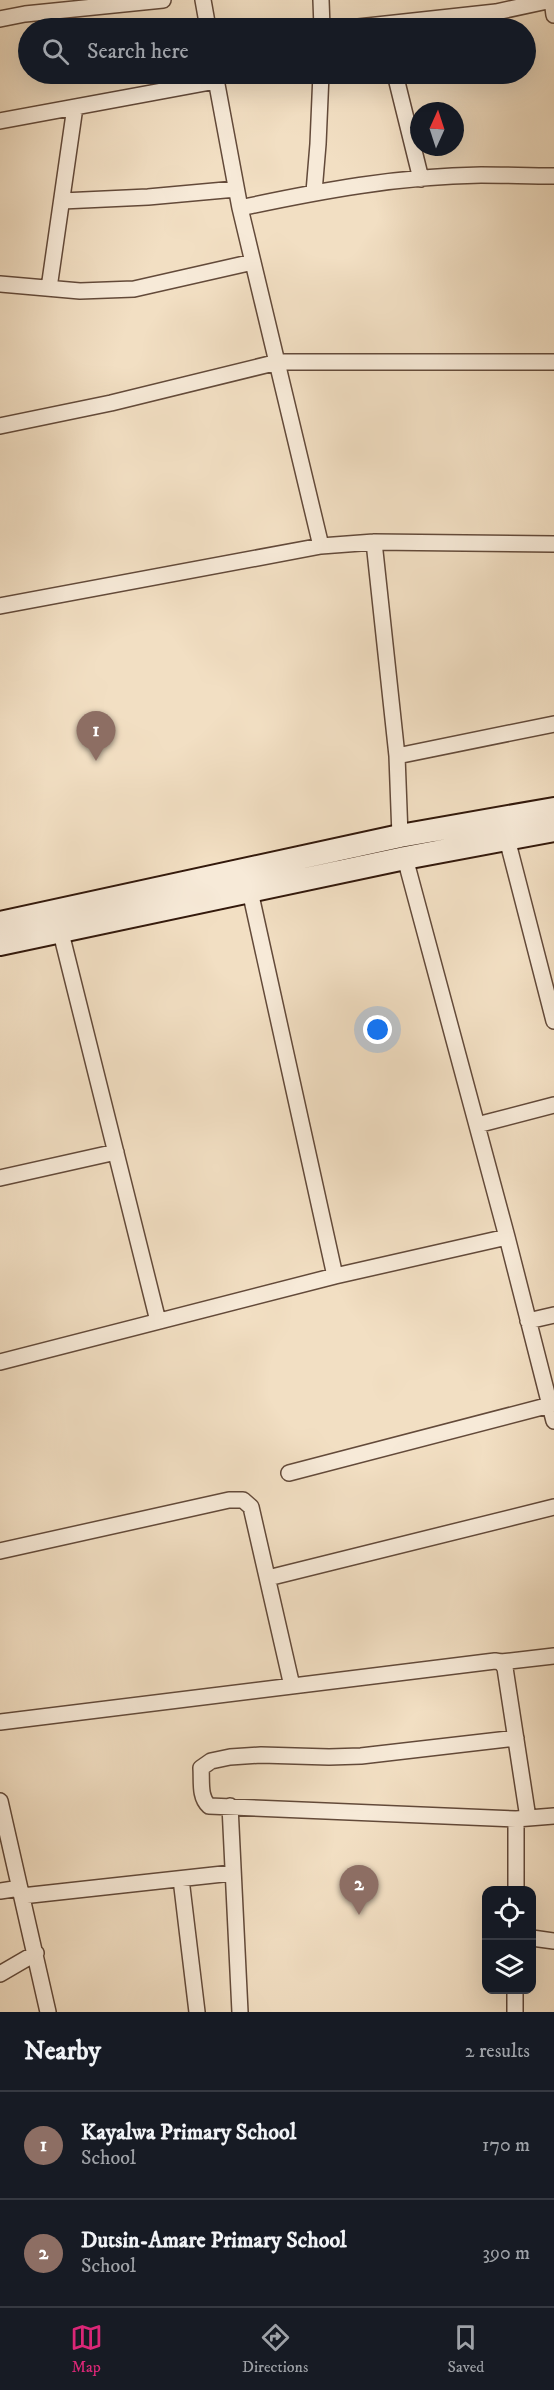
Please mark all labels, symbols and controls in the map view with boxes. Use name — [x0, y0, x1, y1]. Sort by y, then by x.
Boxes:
search box — [18, 18, 536, 84]
icon: search — [39, 35, 72, 68]
text: Search here — [87, 38, 189, 65]
north arrow — [410, 102, 464, 156]
pin: 1 — [76, 712, 116, 761]
your location — [363, 1015, 392, 1044]
pin: 2 — [340, 1866, 378, 1915]
map controls — [482, 1886, 536, 1994]
button: locate — [482, 1886, 536, 1940]
button: layers — [482, 1940, 536, 1994]
text: Nearby — [24, 2035, 101, 2068]
text: 2 results — [465, 2039, 530, 2064]
text: Kayalwa Primary School — [81, 2119, 296, 2146]
text: 1 — [40, 2133, 47, 2158]
text: 170 m — [482, 2133, 530, 2158]
text: School — [81, 2146, 136, 2171]
text: Dutsin-Amare Primary School — [81, 2227, 347, 2254]
text: 2 — [39, 2241, 48, 2266]
text: 390 m — [482, 2241, 530, 2266]
text: School — [81, 2254, 136, 2279]
tab: Map — [70, 2321, 103, 2377]
tab: Directions — [242, 2321, 308, 2377]
tab: Saved — [448, 2321, 484, 2377]

